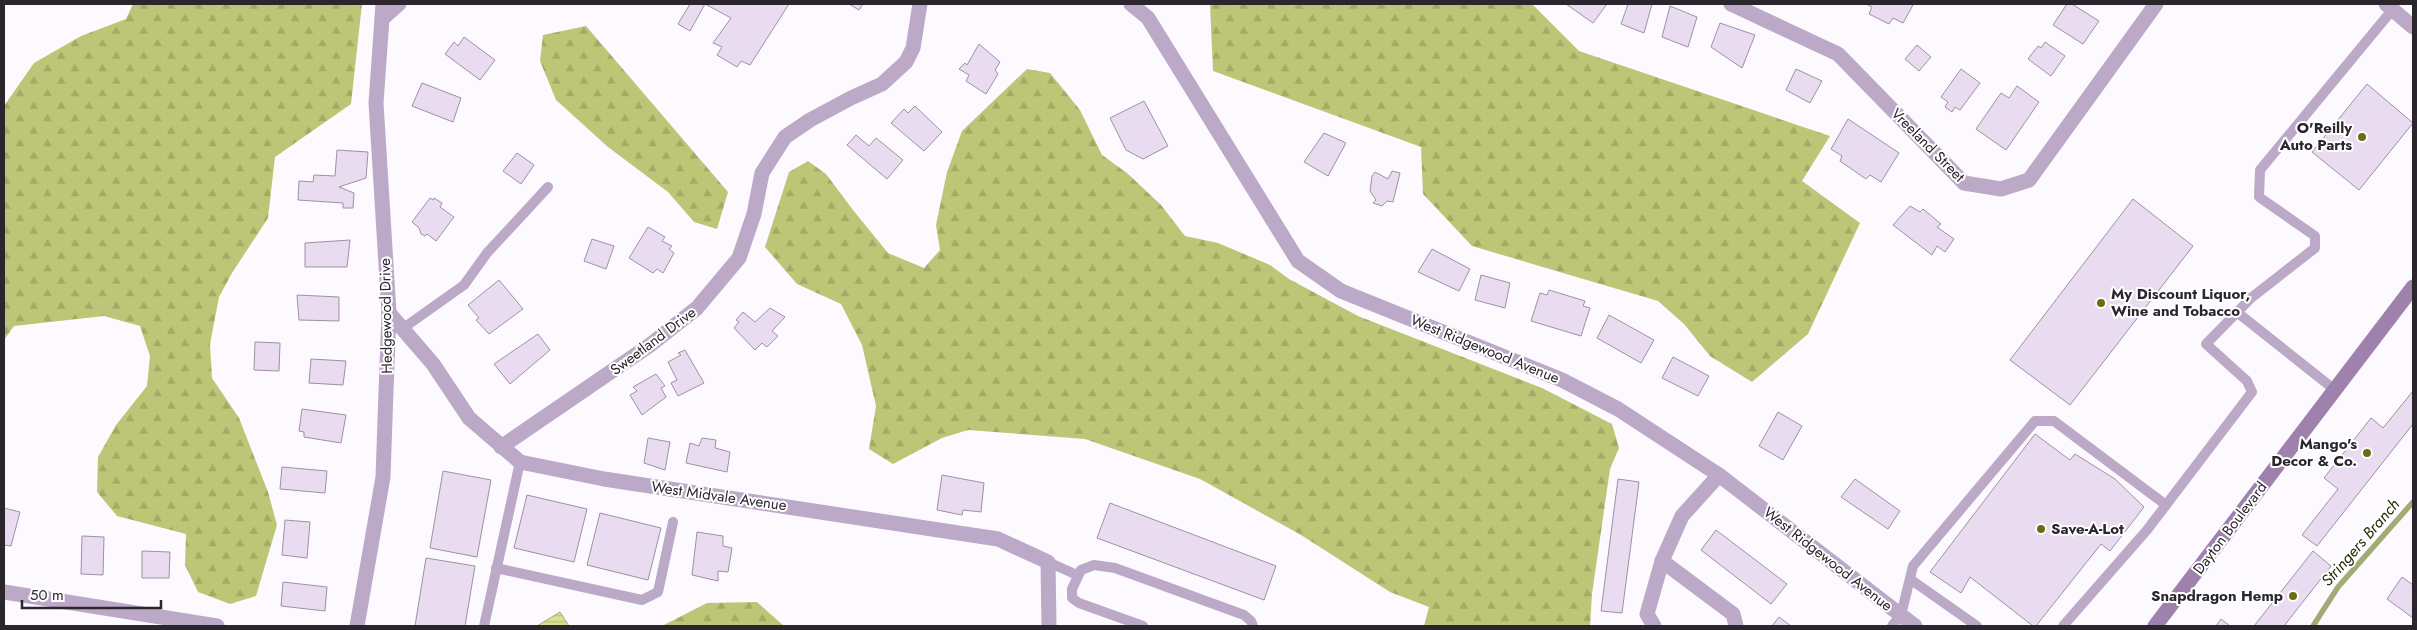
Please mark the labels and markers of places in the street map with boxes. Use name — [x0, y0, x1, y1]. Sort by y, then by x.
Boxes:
place label: O'Reilly Auto Parts — [2279, 117, 2352, 156]
marker: O'Reilly Auto Parts — [2356, 131, 2368, 143]
place label: My Discount Liquor, Wine and Tobacco — [2111, 283, 2250, 322]
marker: My Discount Liquor, Wine and Tobacco — [2095, 297, 2107, 309]
place label: Mango's Decor & Co. — [2271, 433, 2357, 472]
marker: Mango's Decor & Co. — [2361, 447, 2373, 459]
place label: Save-A-Lot — [2051, 518, 2124, 540]
marker: Save-A-Lot — [2035, 523, 2047, 535]
place label: Snapdragon Hemp — [2151, 585, 2283, 607]
marker: Snapdragon Hemp — [2287, 590, 2299, 602]

